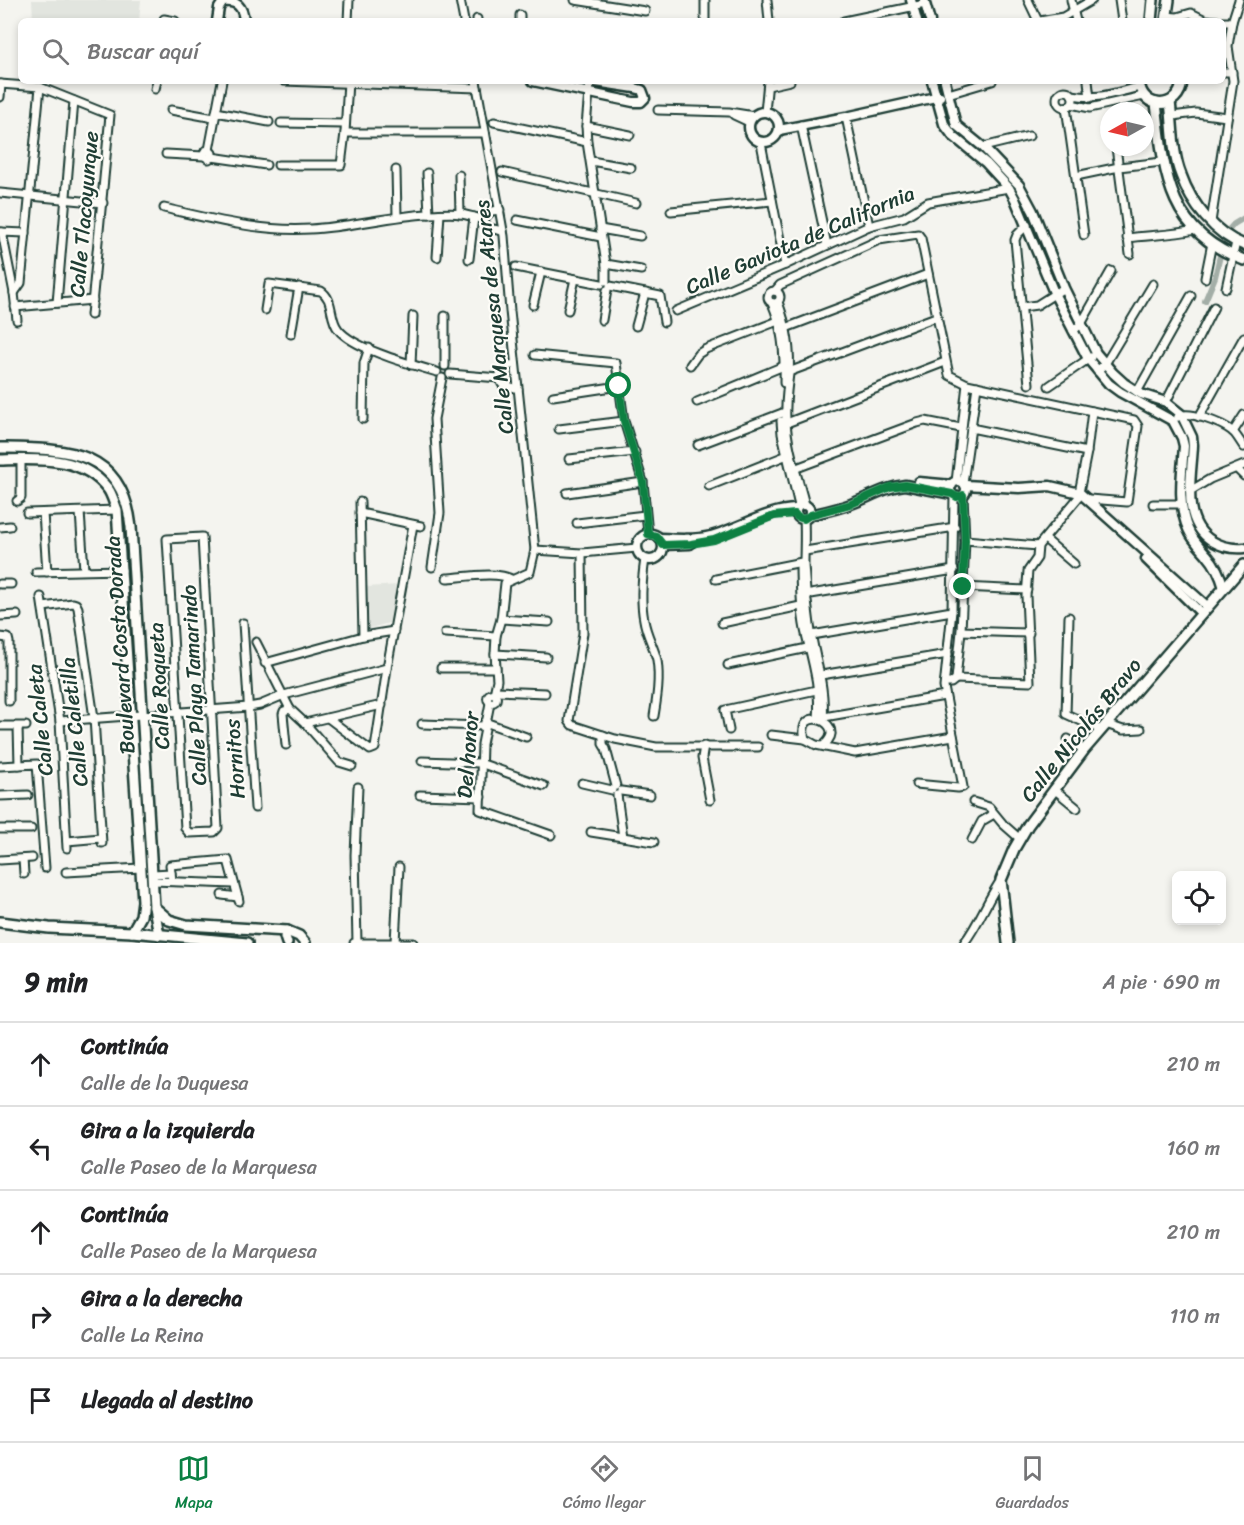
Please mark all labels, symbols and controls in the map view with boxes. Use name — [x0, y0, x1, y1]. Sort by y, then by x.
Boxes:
search box — [18, 18, 1226, 84]
text: Buscar aquí — [87, 32, 199, 71]
icon: search — [39, 35, 72, 68]
north arrow — [1100, 102, 1154, 156]
street label: Calle Tlacoyunque — [58, 129, 110, 299]
street label: Calle Gaviota de California — [679, 174, 921, 306]
street label: Calle Marquesa de Atares — [463, 198, 525, 436]
route start — [605, 372, 631, 398]
street label: Boulevard Costa Dorada — [93, 534, 147, 755]
route end — [949, 573, 975, 599]
street label: Calle Playa Tamarindo — [170, 583, 218, 786]
street label: Calle Roqueta — [137, 621, 181, 750]
street label: Calle Nicolás Bravo — [1010, 649, 1152, 811]
street label: Calle Caletilla — [48, 655, 100, 789]
street label: Calle Caleta — [15, 662, 65, 778]
street label: Del honor — [445, 709, 491, 800]
street label: Hornitos — [213, 718, 257, 800]
map controls — [1172, 871, 1226, 925]
button: locate — [1172, 871, 1226, 925]
text: 9 min — [24, 959, 88, 1005]
text: A pie · 690 m — [1103, 965, 1220, 1000]
text: Continúa — [81, 1027, 168, 1066]
text: 210 m — [1167, 1047, 1220, 1082]
icon: ahead — [24, 1048, 57, 1081]
text: Calle de la Duquesa — [81, 1066, 248, 1101]
text: Gira a la izquierda — [81, 1111, 254, 1150]
text: 160 m — [1167, 1131, 1220, 1166]
icon: left — [24, 1132, 57, 1165]
text: Calle Paseo de la Marquesa — [81, 1150, 317, 1185]
text: Continúa — [81, 1195, 168, 1234]
text: 210 m — [1167, 1215, 1220, 1250]
icon: ahead — [24, 1216, 57, 1249]
text: Calle Paseo de la Marquesa — [81, 1234, 317, 1269]
text: Gira a la derecha — [81, 1279, 242, 1318]
text: 110 m — [1170, 1299, 1220, 1334]
icon: right — [24, 1300, 57, 1333]
text: Calle La Reina — [81, 1318, 203, 1353]
text: Llegada al destino — [81, 1381, 253, 1420]
icon: arrive — [24, 1384, 57, 1417]
tab: Mapa — [175, 1452, 213, 1517]
tab: Cómo llegar — [563, 1452, 645, 1517]
tab: Guardados — [995, 1452, 1069, 1517]

